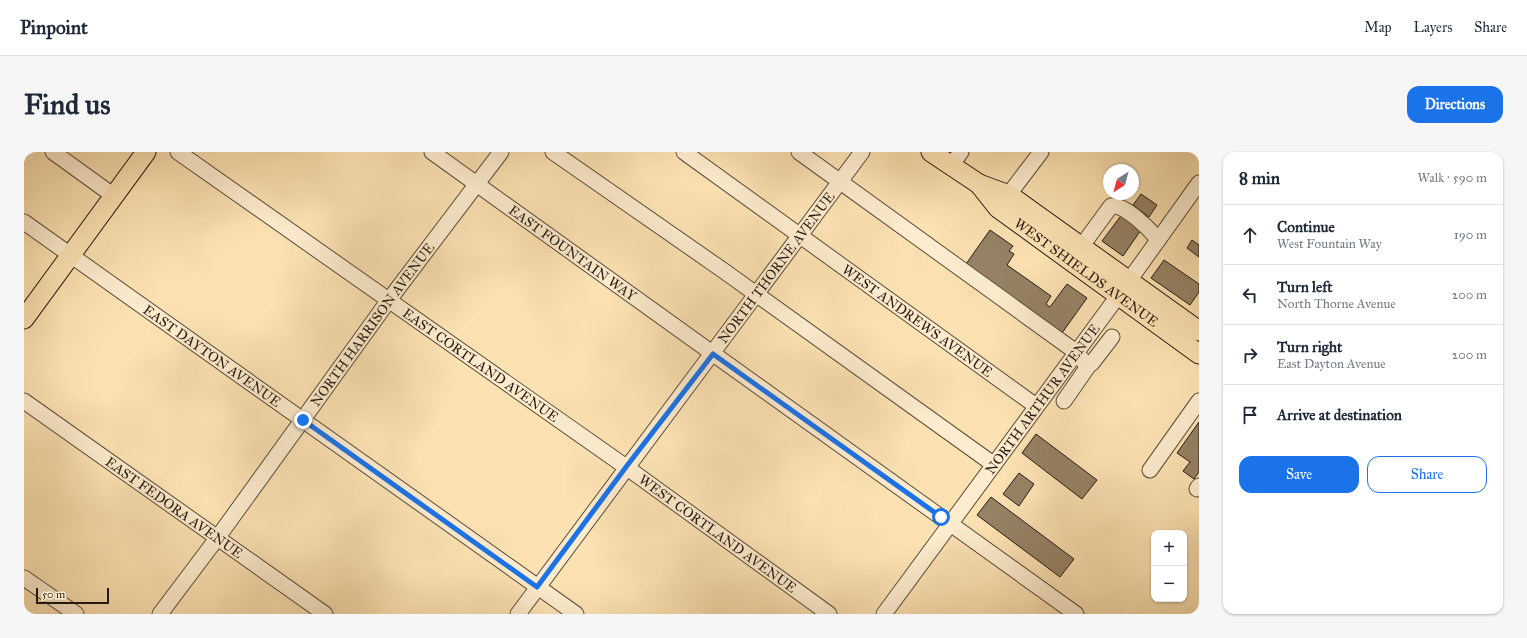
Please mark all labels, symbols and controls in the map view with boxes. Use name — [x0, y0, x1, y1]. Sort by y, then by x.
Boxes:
text: Pinpoint — [20, 16, 88, 39]
text: Map — [1364, 19, 1392, 36]
text: Layers — [1414, 19, 1452, 36]
text: Share — [1474, 19, 1507, 36]
button: Directions — [1407, 86, 1503, 123]
text: Find us — [24, 87, 110, 122]
north arrow — [1103, 164, 1139, 200]
text: 8 min — [1239, 168, 1280, 189]
text: Walk · 590 m — [1417, 170, 1487, 186]
street label: NORTH THORNE AVENUE — [714, 188, 838, 347]
street label: EAST FOUNTAIN WAY — [505, 201, 641, 305]
street label: WEST SHIELDS AVENUE — [1011, 214, 1162, 330]
text: Continue — [1277, 218, 1335, 236]
icon: ahead — [1239, 224, 1261, 246]
text: 190 m — [1454, 227, 1487, 243]
text: West Fountain Way — [1277, 236, 1382, 252]
street label: NORTH HARRISON AVENUE — [307, 239, 438, 410]
street label: WEST ANDREWS AVENUE — [839, 261, 996, 381]
text: Turn left — [1277, 278, 1333, 296]
icon: left — [1239, 284, 1261, 306]
text: 200 m — [1452, 287, 1487, 303]
text: North Thorne Avenue — [1277, 296, 1396, 312]
street label: EAST DAYTON AVENUE — [140, 301, 285, 410]
street label: EAST CORTLAND AVENUE — [399, 304, 562, 425]
street label: NORTH ARTHUR AVENUE — [981, 320, 1103, 477]
text: Turn right — [1277, 338, 1342, 356]
icon: right — [1239, 344, 1261, 366]
text: 200 m — [1452, 347, 1487, 363]
text: East Dayton Avenue — [1277, 356, 1386, 372]
icon: arrive — [1239, 404, 1261, 426]
text: Arrive at destination — [1277, 406, 1402, 424]
route end — [294, 411, 312, 429]
street label: EAST FEDORA AVENUE — [102, 453, 246, 562]
button: Save — [1239, 456, 1359, 493]
button: Share — [1367, 456, 1487, 493]
street label: WEST CORTLAND AVENUE — [636, 471, 800, 596]
route start — [932, 508, 950, 526]
map controls — [1151, 530, 1187, 602]
button: + — [1151, 530, 1187, 566]
button: − — [1151, 566, 1187, 602]
scale bar — [36, 586, 109, 605]
text: 50 m — [42, 588, 65, 601]

